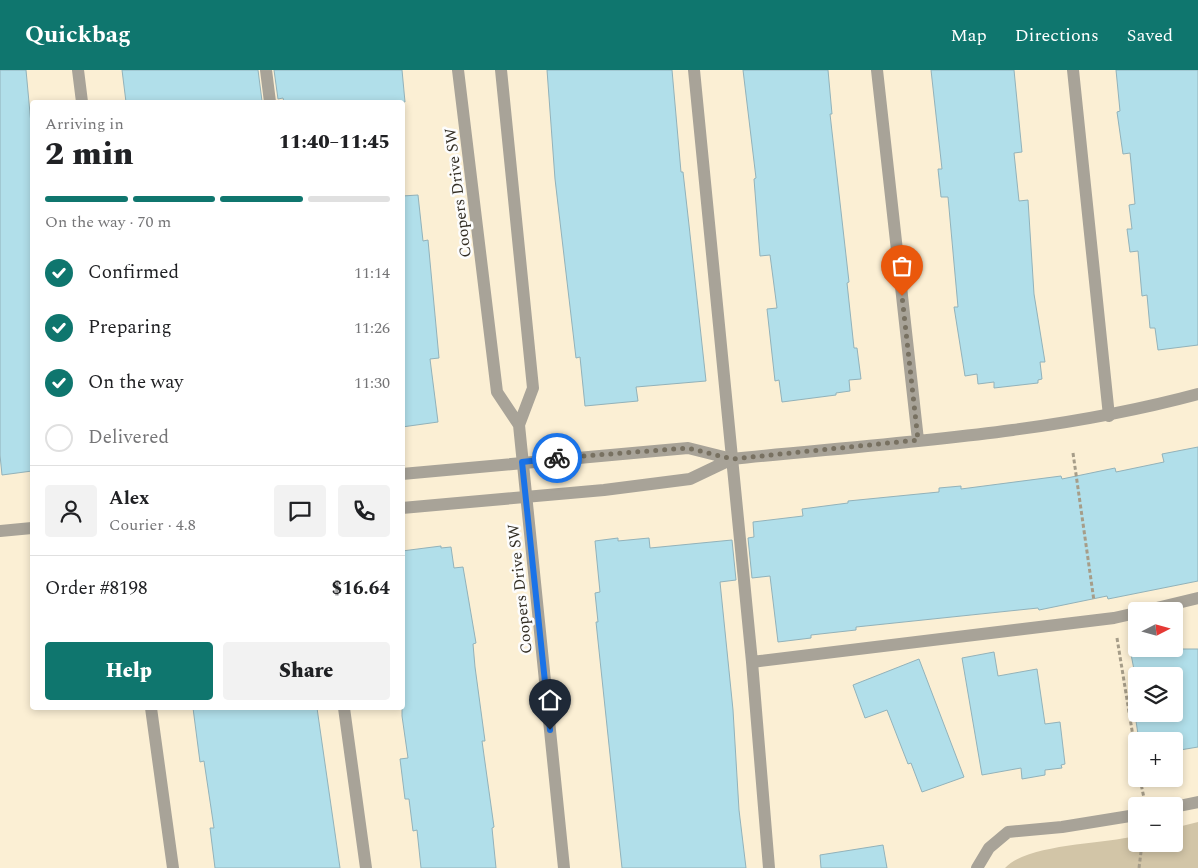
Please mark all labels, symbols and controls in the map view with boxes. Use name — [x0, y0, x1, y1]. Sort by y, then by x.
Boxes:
text: Quickbag — [25, 17, 131, 53]
text: Map — [951, 22, 987, 49]
text: Directions — [1015, 22, 1099, 49]
text: Saved — [1127, 22, 1173, 49]
text: Arriving in — [45, 112, 124, 136]
street label: Coopers Drive SW — [438, 126, 478, 259]
text: 11:40–11:45 — [279, 128, 390, 157]
text: 2 min — [45, 130, 133, 179]
text: On the way · 70 m — [45, 210, 171, 234]
pin — [881, 245, 923, 296]
icon: bag — [888, 252, 916, 280]
text: Confirmed — [88, 258, 179, 287]
icon: check — [45, 259, 73, 287]
text: 11:14 — [354, 261, 390, 285]
text: Preparing — [88, 313, 172, 342]
icon: check — [45, 314, 73, 342]
text: 11:26 — [354, 316, 390, 340]
text: On the way — [88, 368, 184, 397]
icon: check — [45, 369, 73, 397]
text: 11:30 — [354, 371, 390, 395]
text: Delivered — [88, 423, 169, 452]
courier — [532, 433, 582, 483]
icon: bike — [543, 444, 571, 472]
text: Alex — [109, 484, 150, 513]
button: person — [45, 485, 97, 537]
button: chat — [274, 485, 326, 537]
button: phone — [338, 485, 390, 537]
text: Courier · 4.8 — [109, 513, 196, 537]
street label: Coopers Drive SW — [501, 522, 539, 655]
text: Order #8198 — [45, 574, 148, 603]
text: $16.64 — [332, 574, 390, 603]
north arrow — [1128, 602, 1182, 658]
map controls — [1128, 602, 1183, 852]
button: Help — [45, 642, 213, 700]
button: Share — [223, 642, 390, 700]
button: layers — [1128, 667, 1183, 722]
pin — [529, 679, 571, 730]
icon: home — [536, 686, 564, 714]
button: + — [1128, 732, 1183, 787]
button: − — [1128, 797, 1183, 852]

